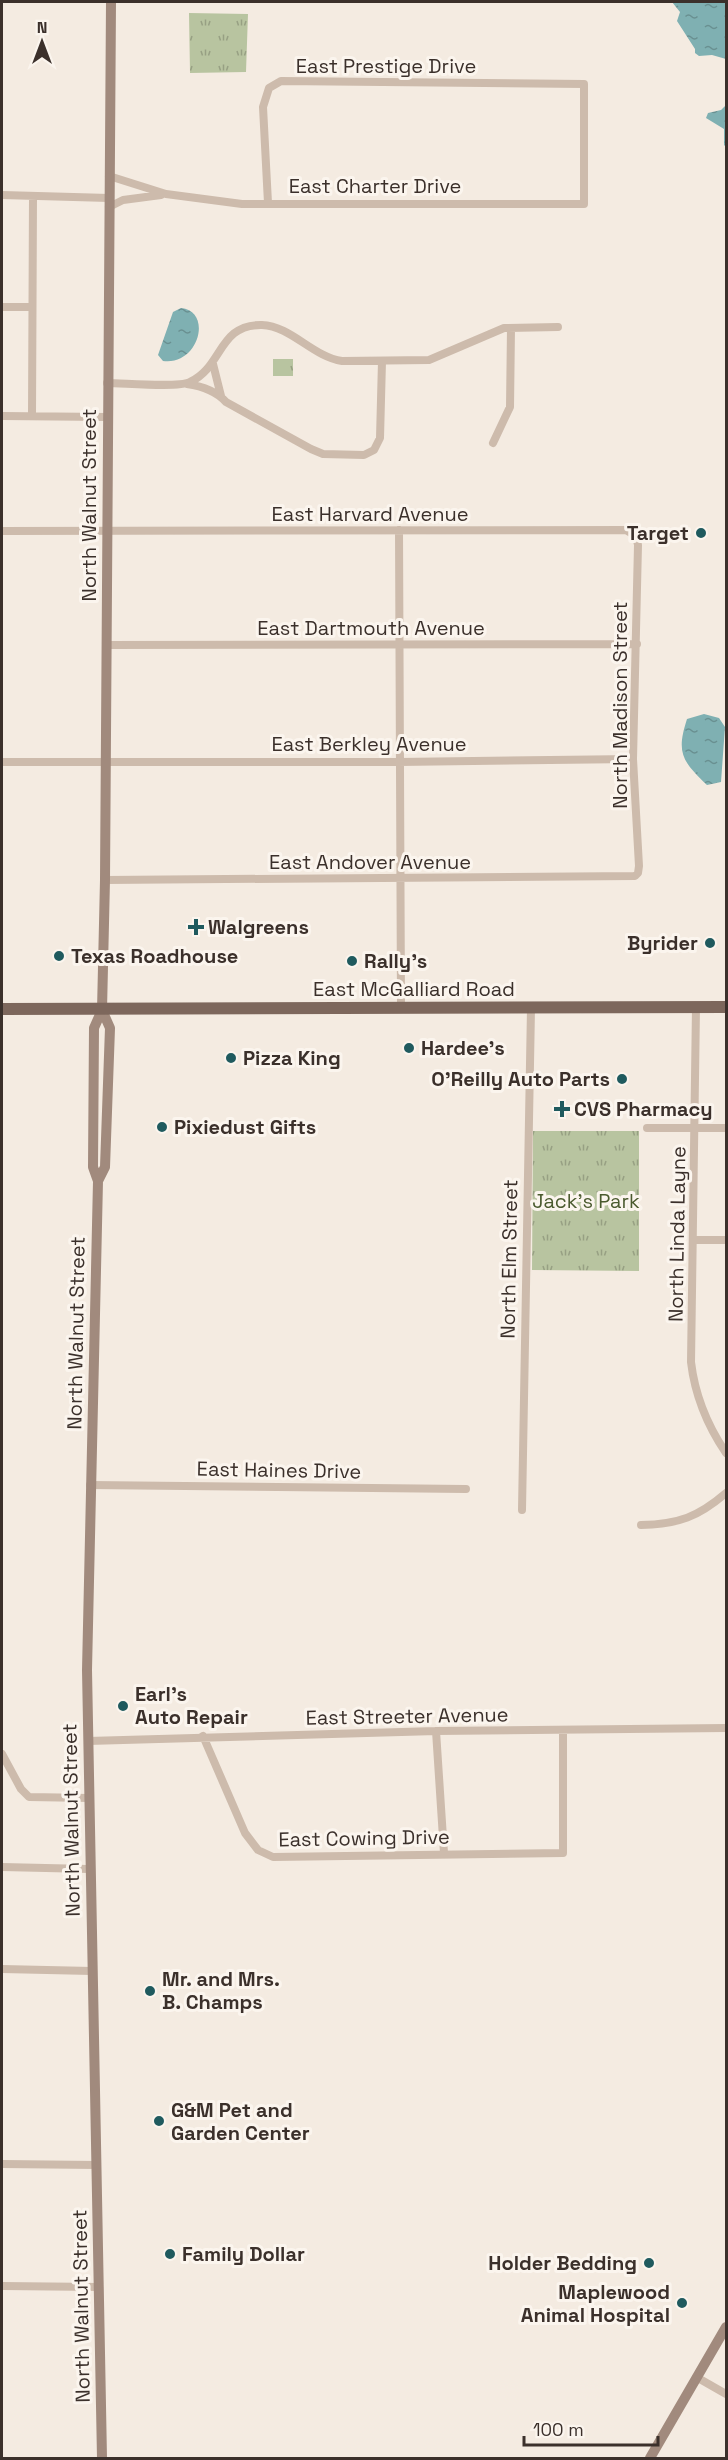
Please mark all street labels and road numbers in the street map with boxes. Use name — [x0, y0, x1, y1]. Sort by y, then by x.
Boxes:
street label: East Prestige Drive — [296, 53, 476, 79]
street label: East Charter Drive — [289, 173, 461, 199]
street label: North Walnut Street — [76, 408, 102, 602]
street label: East Harvard Avenue — [271, 501, 469, 527]
street label: North Madison Street — [607, 601, 633, 809]
street label: East Dartmouth Avenue — [257, 615, 485, 641]
street label: East Berkley Avenue — [271, 731, 467, 757]
street label: East Andover Avenue — [269, 849, 471, 875]
street label: East McGalliard Road — [313, 976, 515, 1002]
street label: North Linda Layne — [662, 1146, 692, 1322]
street label: North Elm Street — [495, 1179, 523, 1339]
street label: North Walnut Street — [61, 1236, 91, 1430]
street label: East Haines Drive — [197, 1456, 361, 1484]
street label: East Streeter Avenue — [305, 1701, 509, 1731]
street label: North Walnut Street — [56, 1723, 86, 1917]
street label: East Cowing Drive — [278, 1824, 450, 1852]
street label: North Walnut Street — [66, 2209, 96, 2403]

